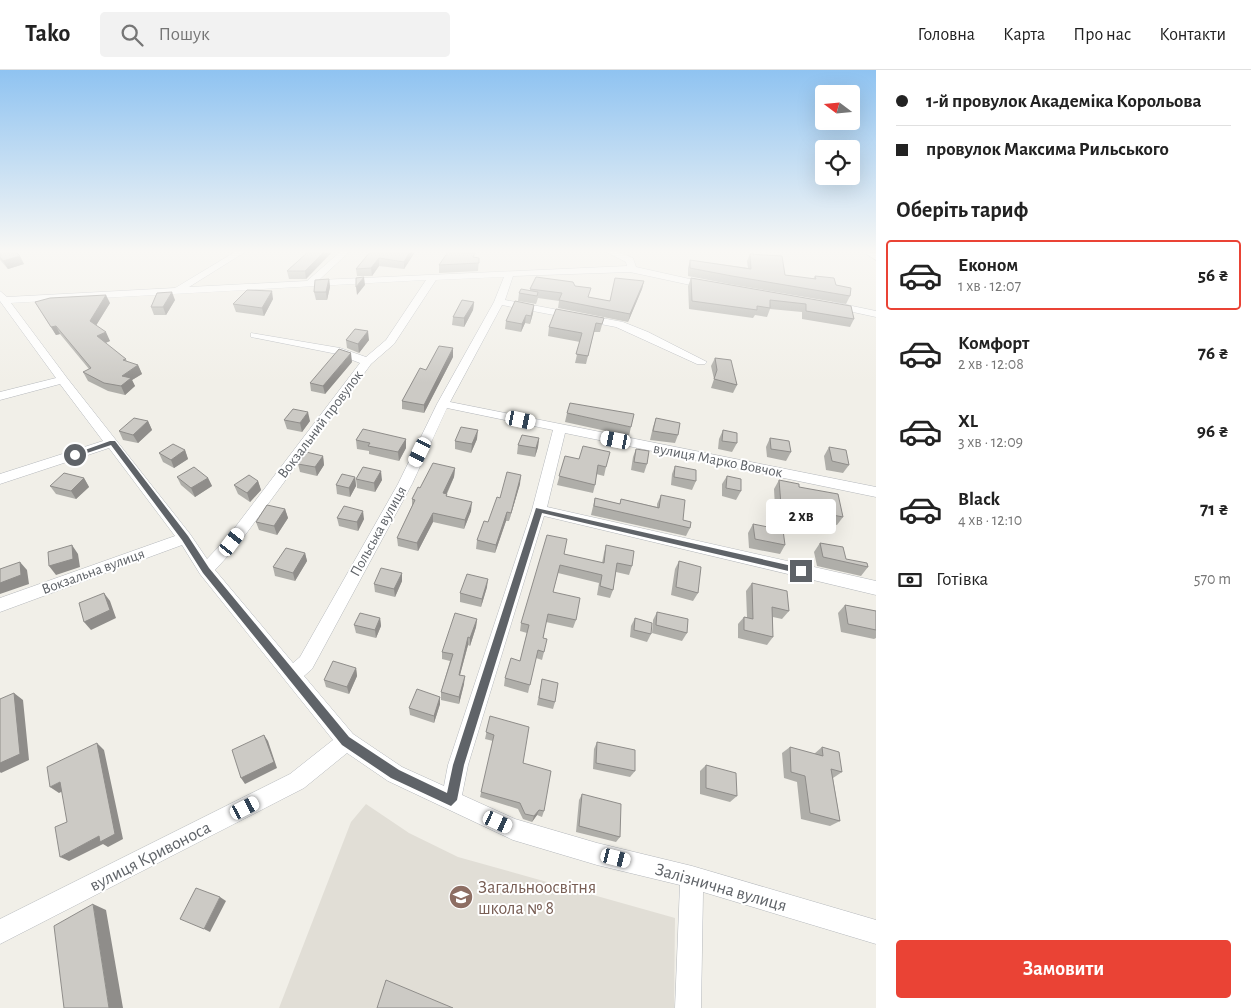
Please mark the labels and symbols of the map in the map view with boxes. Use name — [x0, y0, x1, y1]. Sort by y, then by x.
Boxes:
north arrow — [815, 85, 860, 130]
street label: Вокзальний провулок — [275, 367, 366, 481]
car — [504, 410, 537, 430]
car — [599, 430, 632, 450]
car — [406, 435, 433, 469]
street label: вулиця Марко Вовчок — [652, 441, 784, 480]
route start — [64, 444, 86, 466]
street label: Польська вулиця — [347, 484, 409, 579]
callout: 2 хв — [766, 498, 836, 534]
car — [216, 526, 247, 558]
street label: Вокзальна вулиця — [40, 546, 147, 597]
route end — [790, 560, 812, 582]
car — [228, 795, 261, 821]
car — [481, 809, 514, 835]
street label: вулиця Кривоноса — [87, 819, 214, 895]
car — [599, 847, 632, 869]
street label: Залізнична вулиця — [653, 861, 789, 915]
place label: Загальноосвітня школа № 8 — [478, 879, 596, 918]
school or university icon: Загальноосвітня школа № 8 — [448, 884, 474, 910]

